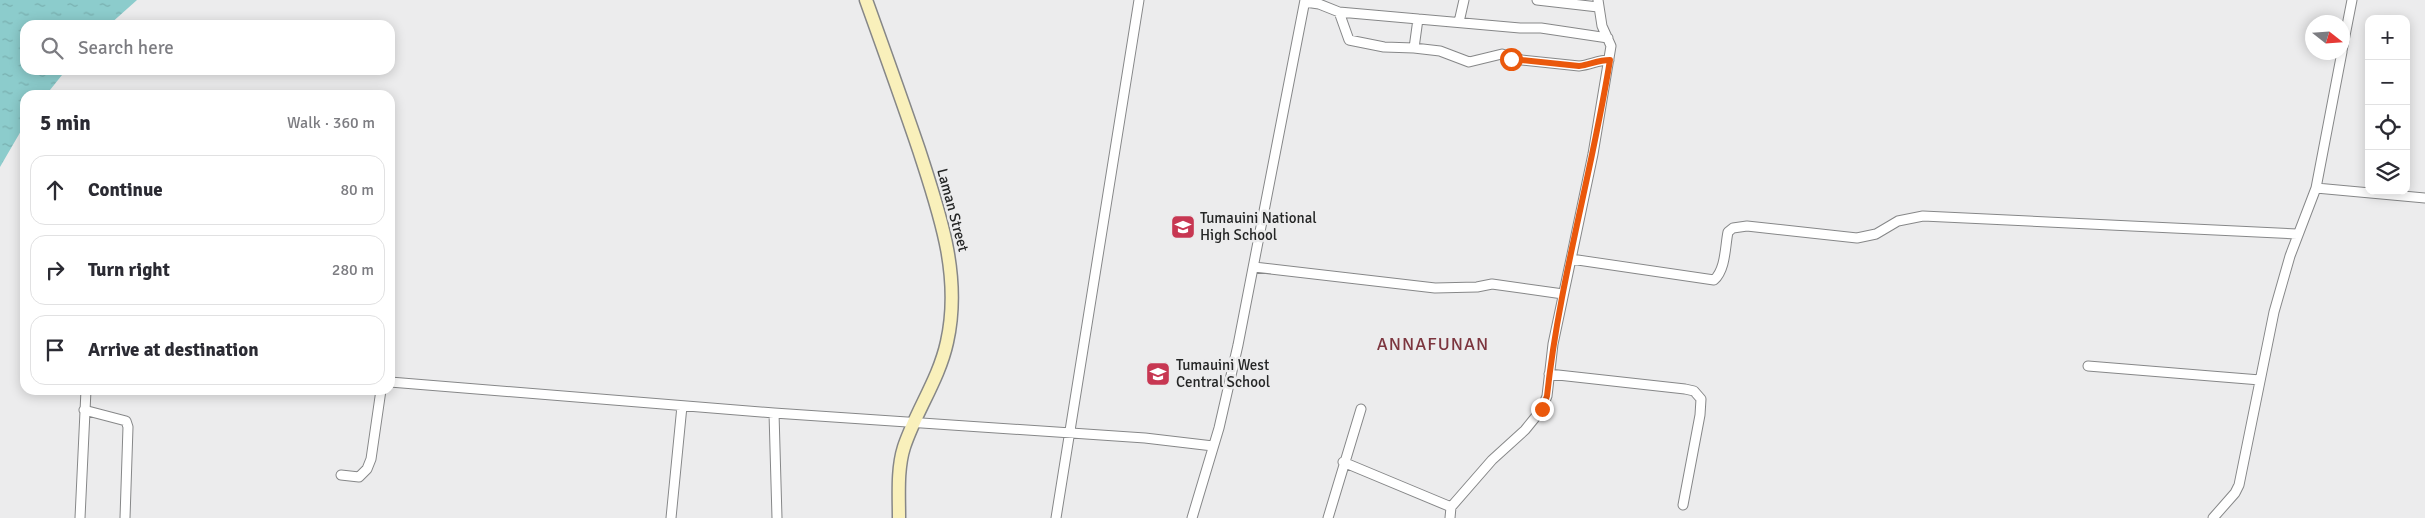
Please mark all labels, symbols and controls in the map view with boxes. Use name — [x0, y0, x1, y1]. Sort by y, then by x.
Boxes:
north arrow — [2305, 15, 2350, 60]
map controls — [2365, 15, 2410, 195]
button: + — [2365, 15, 2410, 60]
search box — [20, 20, 395, 75]
icon: search — [38, 34, 66, 62]
text: Search here — [78, 36, 174, 60]
route start — [1500, 48, 1523, 71]
button: − — [2365, 60, 2410, 105]
button: locate — [2365, 105, 2410, 150]
text: 5 min — [40, 110, 91, 136]
text: Walk · 360 m — [287, 113, 375, 133]
button: layers — [2365, 150, 2410, 195]
street label: Laman Street — [933, 166, 973, 254]
icon: ahead — [41, 176, 69, 204]
text: Continue — [88, 178, 163, 202]
text: 80 m — [340, 180, 374, 200]
place label: Tumauini National High School — [1200, 209, 1317, 244]
school or university icon: Tumauini National High School — [1170, 214, 1196, 240]
icon: right — [41, 256, 69, 284]
text: Turn right — [88, 258, 170, 282]
text: 280 m — [332, 260, 374, 280]
district label: ANNAFUNAN — [1377, 333, 1489, 355]
icon: arrive — [41, 336, 69, 364]
text: Arrive at destination — [88, 338, 259, 362]
place label: Tumauini West Central School — [1176, 356, 1270, 391]
school or university icon: Tumauini West Central School — [1145, 361, 1171, 387]
route end — [1531, 398, 1554, 421]

